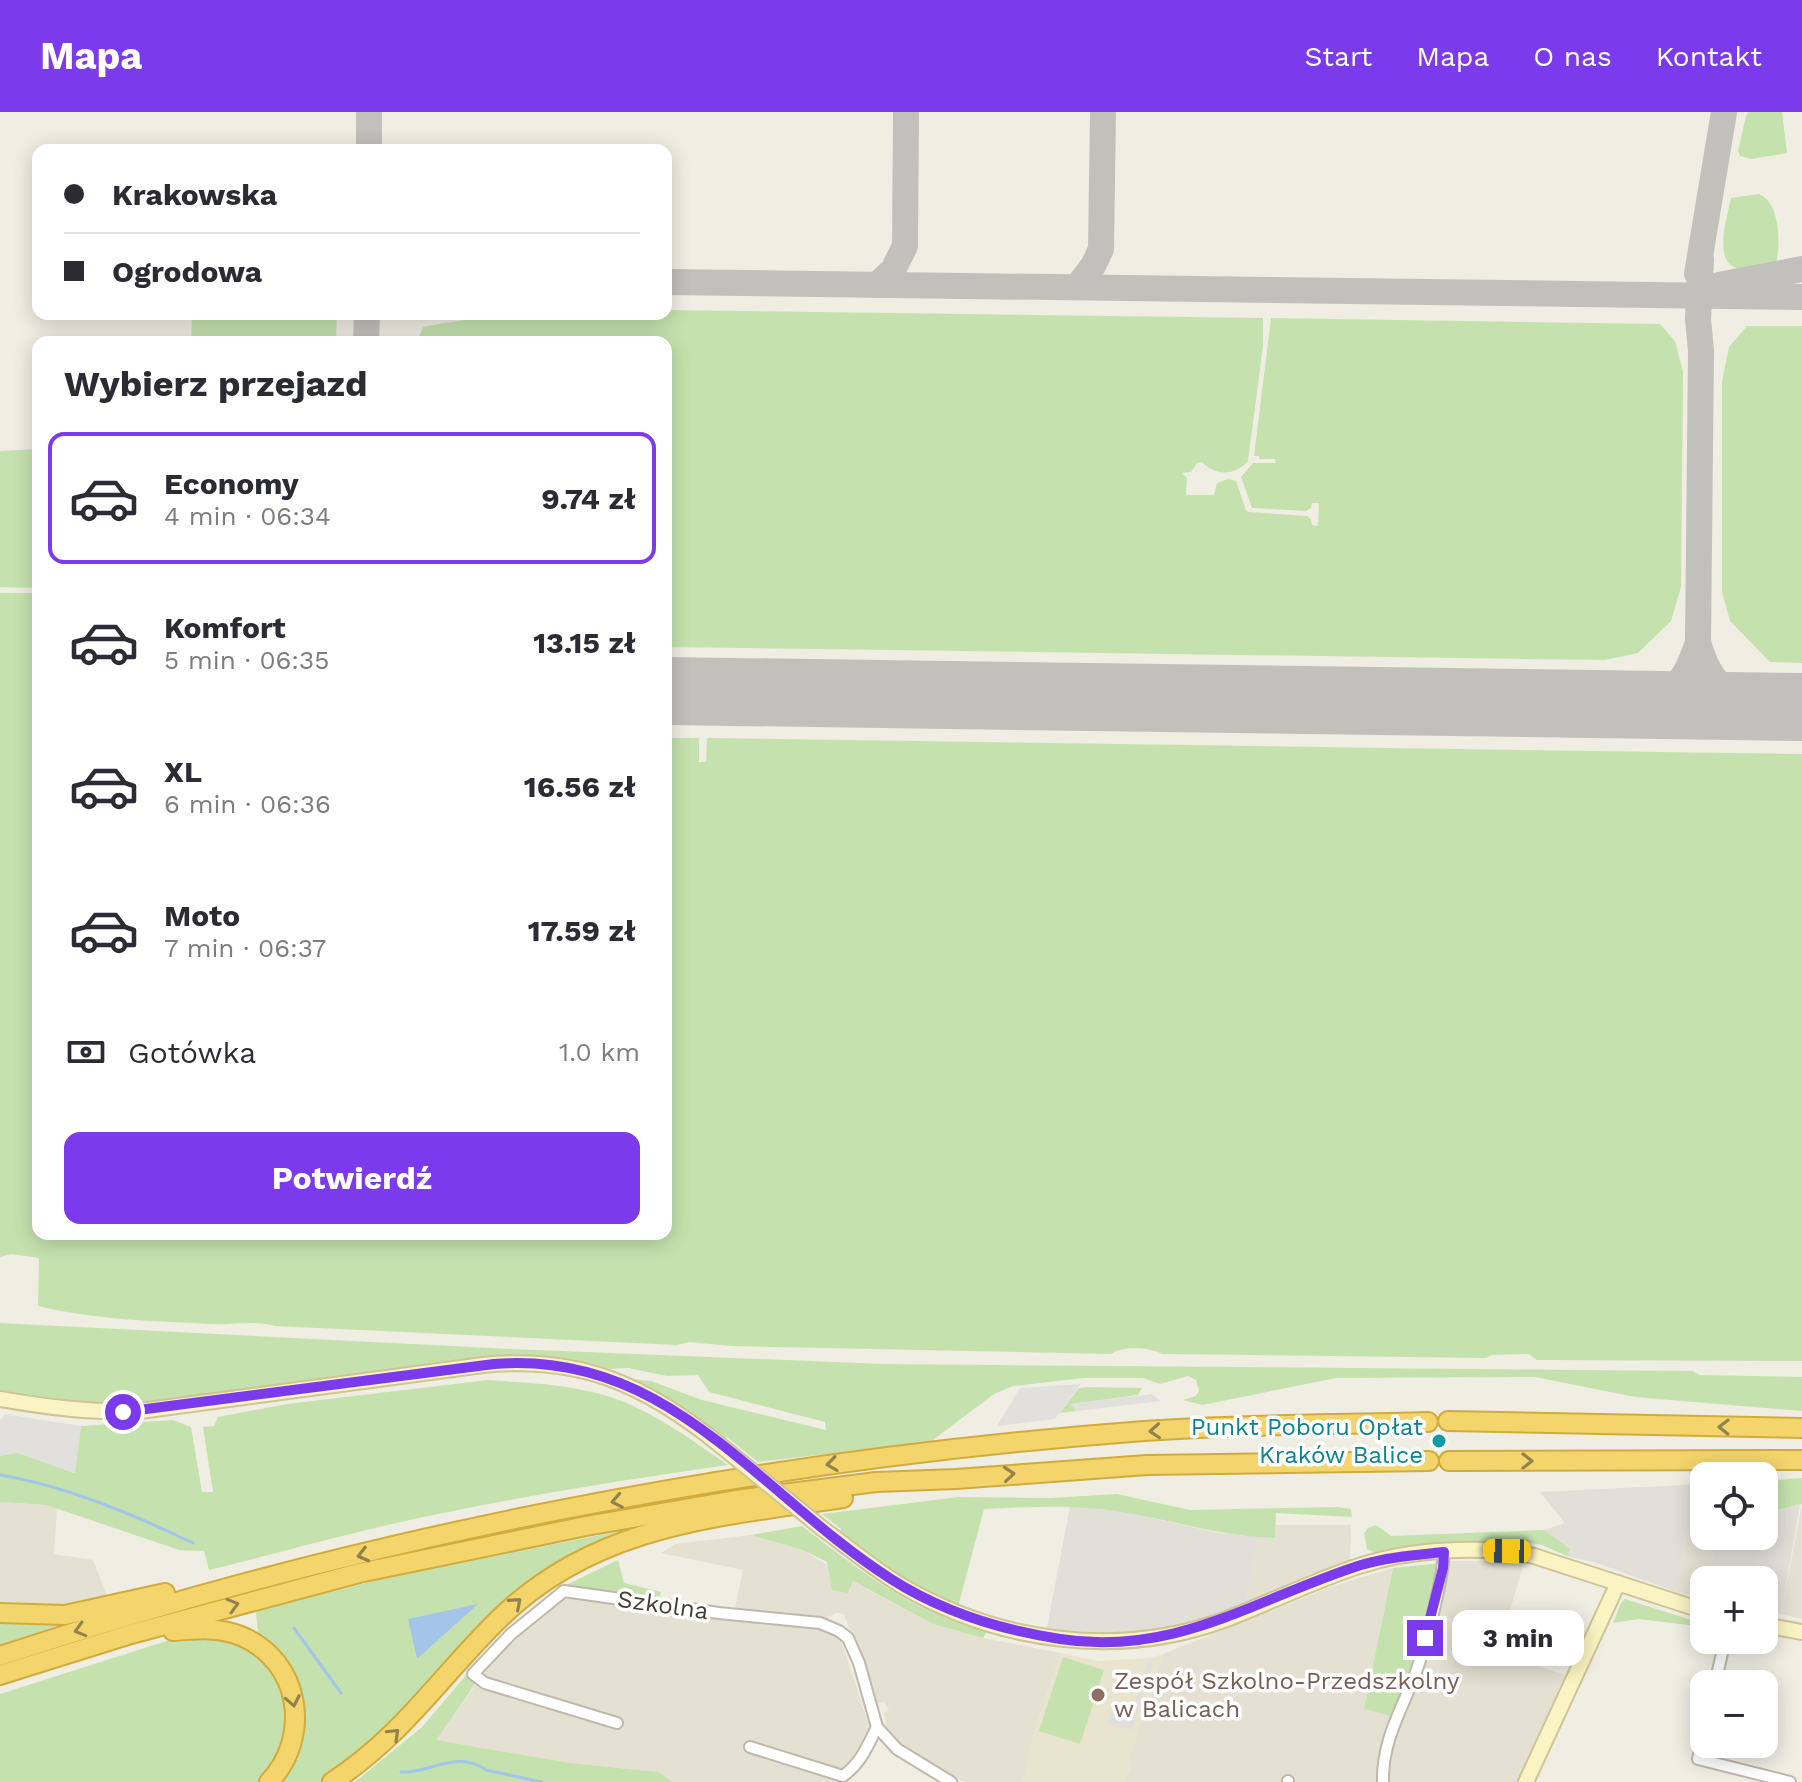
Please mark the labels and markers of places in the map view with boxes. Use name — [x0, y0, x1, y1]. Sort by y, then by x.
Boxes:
place label: Punkt Poboru Opłat Kraków Balice — [1191, 1413, 1423, 1469]
marker: Punkt Poboru Opłat Kraków Balice — [1430, 1432, 1448, 1450]
place label: Zespół Szkolno-Przedszkolny w Balicach — [1114, 1667, 1460, 1723]
marker: Zespół Szkolno-Przedszkolny w Balicach — [1089, 1686, 1107, 1704]

